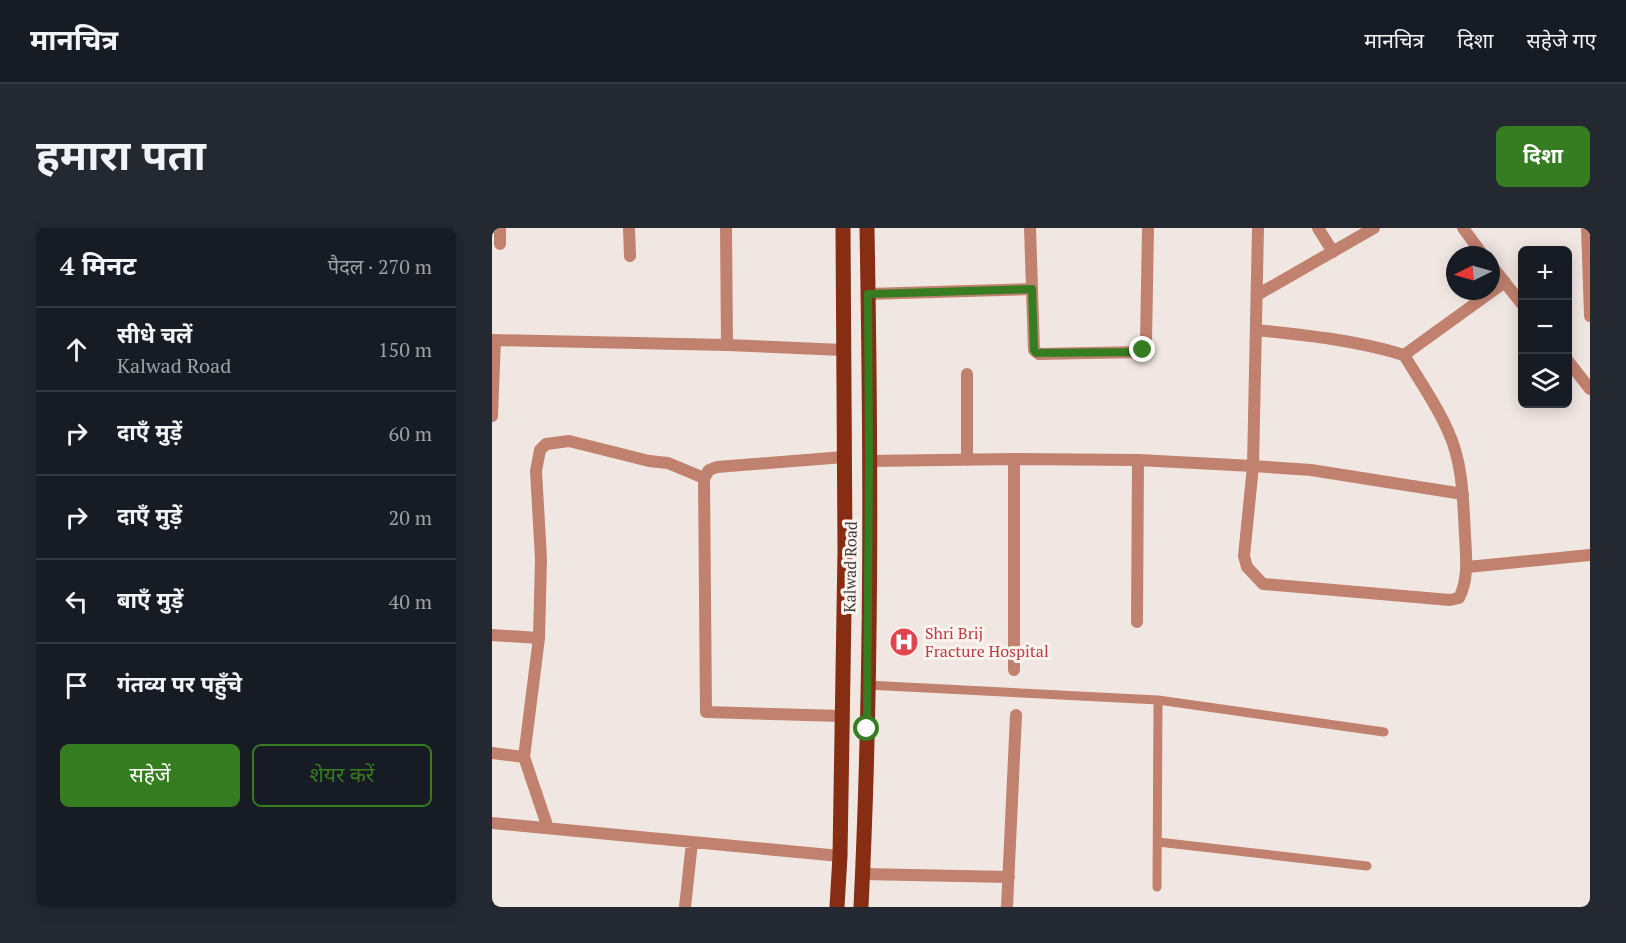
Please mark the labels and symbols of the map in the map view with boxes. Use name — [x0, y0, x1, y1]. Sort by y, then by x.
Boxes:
north arrow — [1446, 246, 1500, 300]
route end — [1129, 336, 1155, 362]
street label: Kalwad Road — [838, 521, 862, 613]
place label: Shri Brij Fracture Hospital — [925, 622, 1049, 662]
hospital icon: Shri Brij Fracture Hospital — [888, 626, 920, 658]
route start — [853, 715, 879, 741]

